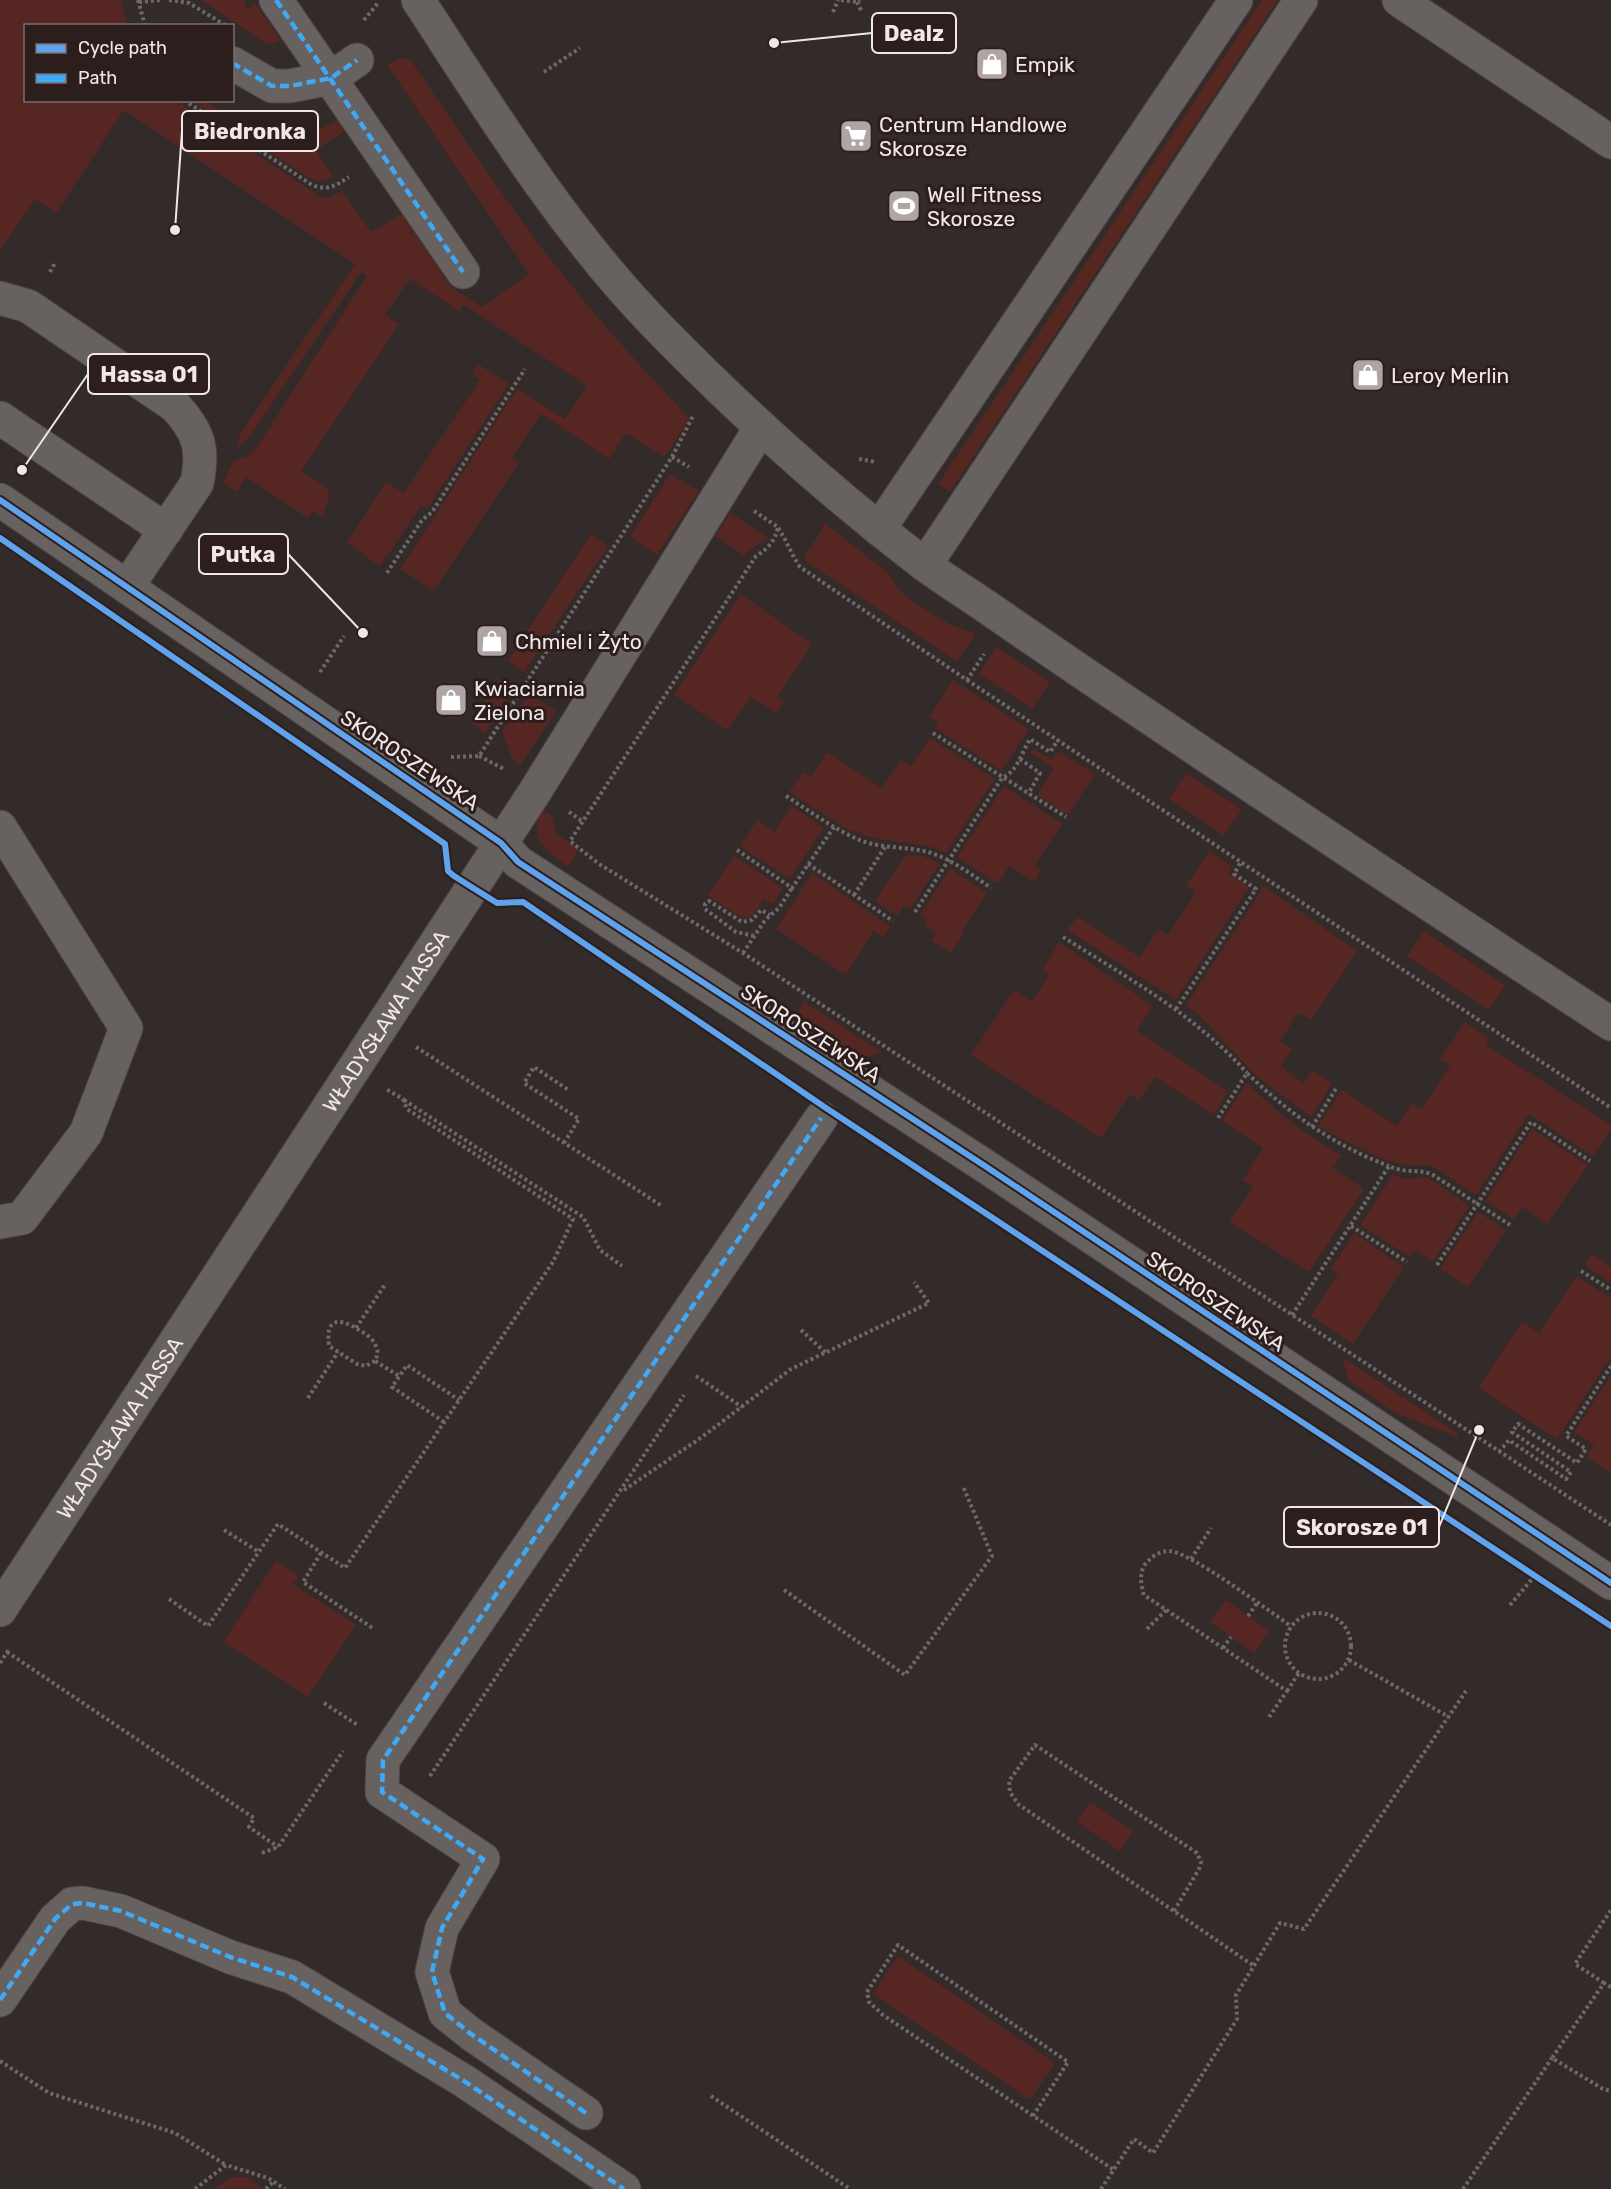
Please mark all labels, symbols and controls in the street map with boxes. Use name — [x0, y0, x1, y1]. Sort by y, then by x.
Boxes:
callout: Dealz — [872, 13, 956, 53]
text: Dealz — [884, 20, 944, 47]
legend — [24, 24, 234, 102]
text: Cycle path — [78, 37, 167, 59]
shop icon: Empik — [974, 46, 1010, 82]
place label: Empik — [1015, 52, 1075, 77]
text: Path — [78, 67, 117, 89]
callout: Biedronka — [182, 111, 318, 151]
place label: Centrum Handlowe Skorosze — [879, 112, 1067, 161]
text: Biedronka — [194, 118, 306, 145]
supermarket icon: Centrum Handlowe Skorosze — [838, 118, 874, 154]
place label: Well Fitness Skorosze — [927, 182, 1042, 231]
sports icon: Well Fitness Skorosze — [886, 188, 922, 224]
callout: Hassa 01 — [88, 354, 209, 394]
shop icon: Leroy Merlin — [1350, 357, 1386, 393]
text: Hassa 01 — [100, 361, 198, 388]
place label: Leroy Merlin — [1391, 363, 1509, 388]
callout: Putka — [199, 534, 288, 574]
text: Putka — [211, 541, 275, 568]
shop icon: Chmiel i Żyto — [474, 623, 510, 659]
place label: Chmiel i Żyto — [515, 629, 642, 654]
place label: Kwiaciarnia Zielona — [474, 676, 585, 725]
shop icon: Kwiaciarnia Zielona — [433, 682, 469, 718]
street label: SKOROSZEWSKA — [336, 704, 484, 816]
street label: WŁADYSŁAWA HASSA — [317, 925, 454, 1116]
street label: SKOROSZEWSKA — [736, 978, 886, 1088]
street label: SKOROSZEWSKA — [1142, 1245, 1290, 1357]
street label: WŁADYSŁAWA HASSA — [51, 1332, 188, 1523]
callout: Skorosze 01 — [1284, 1507, 1439, 1547]
text: Skorosze 01 — [1296, 1514, 1428, 1541]

